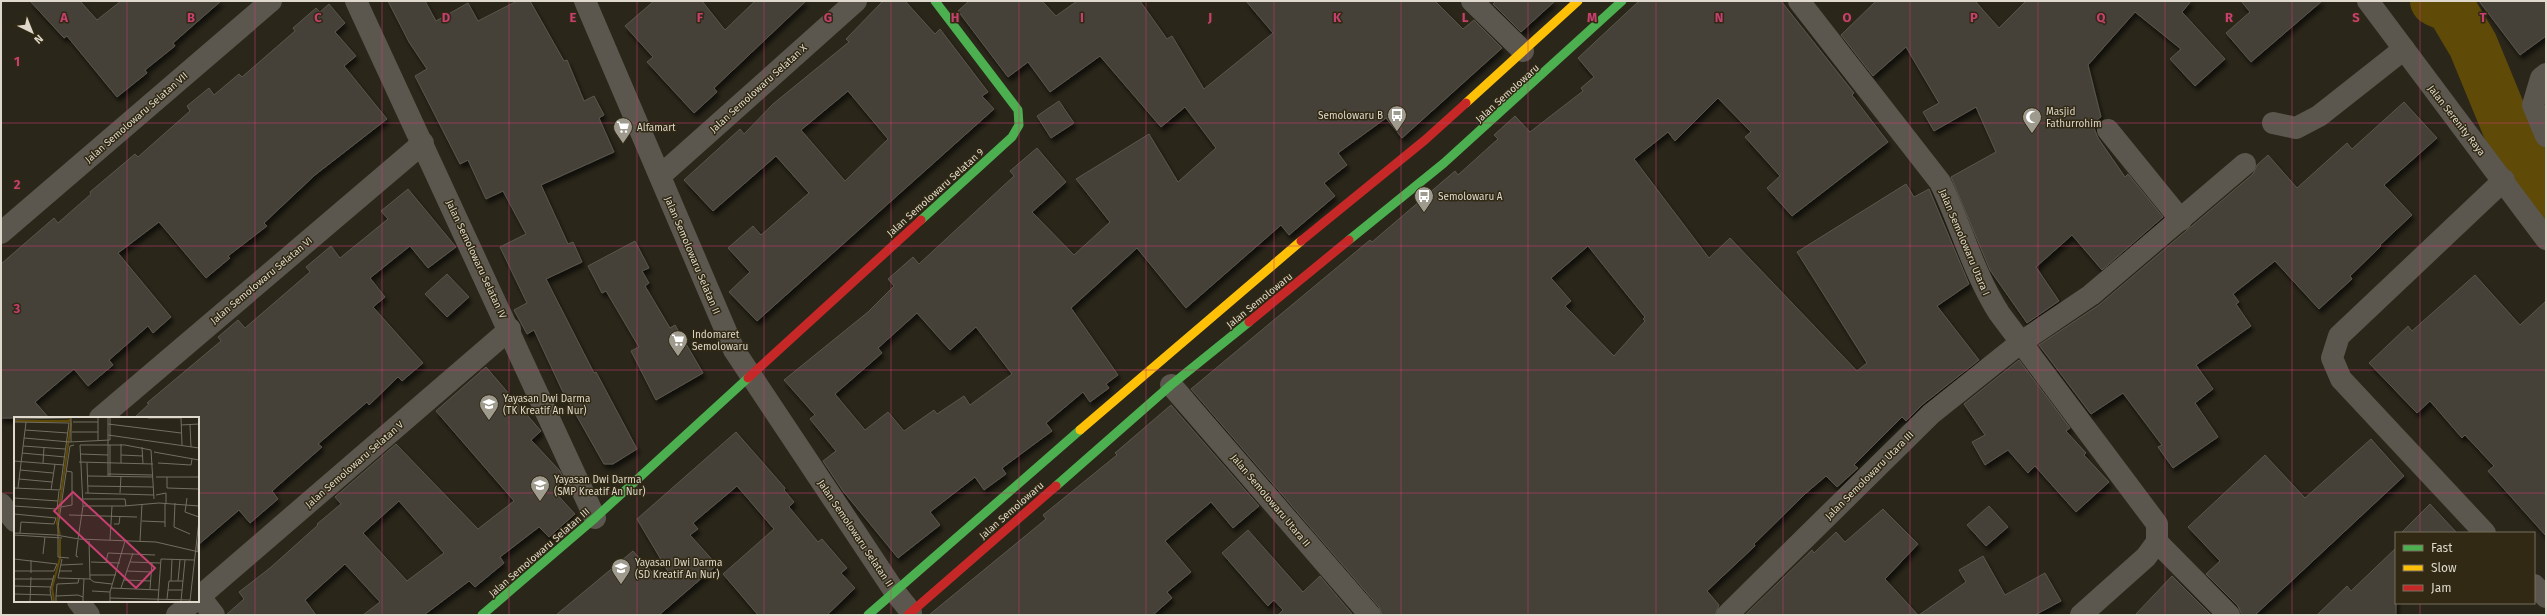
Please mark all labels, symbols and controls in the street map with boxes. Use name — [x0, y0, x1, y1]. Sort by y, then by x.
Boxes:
text: A — [59, 10, 68, 25]
text: B — [187, 10, 195, 25]
text: C — [314, 10, 322, 25]
text: D — [442, 10, 451, 25]
text: E — [570, 10, 577, 25]
text: F — [697, 10, 704, 25]
text: G — [824, 10, 832, 25]
text: H — [951, 10, 959, 25]
text: I — [1080, 10, 1084, 25]
text: J — [1207, 10, 1212, 25]
text: K — [1333, 10, 1342, 25]
text: L — [1462, 10, 1469, 25]
text: M — [1587, 10, 1597, 25]
text: N — [1715, 10, 1723, 25]
text: O — [1843, 10, 1852, 25]
text: P — [1970, 10, 1978, 25]
text: Q — [2097, 10, 2107, 25]
text: R — [2225, 10, 2234, 25]
text: S — [2352, 10, 2360, 25]
text: T — [2479, 10, 2487, 25]
north arrow — [12, 12, 52, 52]
text: N — [31, 32, 46, 46]
street label: Jalan Semolowaru Selatan X — [708, 42, 810, 135]
text: 1 — [14, 54, 20, 69]
street label: Jalan Semolowaru — [1473, 62, 1542, 125]
street label: Jalan Semolowaru Selatan VII — [83, 70, 190, 166]
street label: Jalan Serenity Raya — [2425, 83, 2488, 158]
bus stop icon: Semolowaru B — [1386, 104, 1408, 132]
mosque icon: Masjid Fathurrohim — [2021, 106, 2043, 134]
place label: Masjid Fathurrohim — [2046, 106, 2102, 130]
place label: Semolowaru B — [1318, 110, 1383, 122]
supermarket icon: Alfamart — [612, 116, 634, 144]
place label: Alfamart — [637, 122, 676, 134]
street label: Jalan Semolowaru Selatan 9 — [885, 146, 987, 239]
text: 2 — [14, 177, 21, 192]
bus stop icon: Semolowaru A — [1413, 185, 1435, 213]
street label: Jalan Semolowaru Utara I — [1936, 187, 1992, 297]
place label: Semolowaru A — [1438, 191, 1503, 203]
street label: Jalan Semolowaru Selatan II — [662, 195, 722, 316]
street label: Jalan Semolowaru Selatan IV — [443, 198, 509, 321]
street label: Jalan Semolowaru Selatan VI — [208, 235, 315, 327]
street label: Jalan Semolowaru — [1224, 270, 1295, 331]
text: 3 — [13, 301, 21, 316]
supermarket icon: Indomaret Semolowaru — [667, 329, 689, 357]
place label: Indomaret Semolowaru — [692, 329, 748, 353]
school or university icon: Yayasan Dwi Darma (TK Kreatif An Nur) — [478, 393, 500, 421]
place label: Yayasan Dwi Darma (TK Kreatif An Nur) — [503, 393, 590, 417]
inset map — [14, 417, 199, 602]
street label: Jalan Semolowaru Selatan V — [303, 418, 407, 511]
street label: Jalan Semolowaru Utara III — [1823, 429, 1916, 522]
street label: Jalan Semolowaru Utara II — [1228, 452, 1312, 549]
school or university icon: Yayasan Dwi Darma (SMP Kreatif An Nur) — [529, 474, 551, 502]
place label: Yayasan Dwi Darma (SMP Kreatif An Nur) — [554, 474, 646, 498]
street label: Jalan Semolowaru Selatan II — [815, 478, 896, 589]
street label: Jalan Semolowaru — [977, 480, 1046, 542]
street label: Jalan Semolowaru Selatan III — [487, 506, 593, 600]
legend — [2395, 532, 2535, 604]
text: Fast — [2431, 541, 2453, 555]
school or university icon: Yayasan Dwi Darma (SD Kreatif An Nur) — [610, 557, 632, 585]
place label: Yayasan Dwi Darma (SD Kreatif An Nur) — [635, 557, 722, 581]
text: Slow — [2431, 561, 2457, 575]
text: Jam — [2431, 581, 2451, 595]

